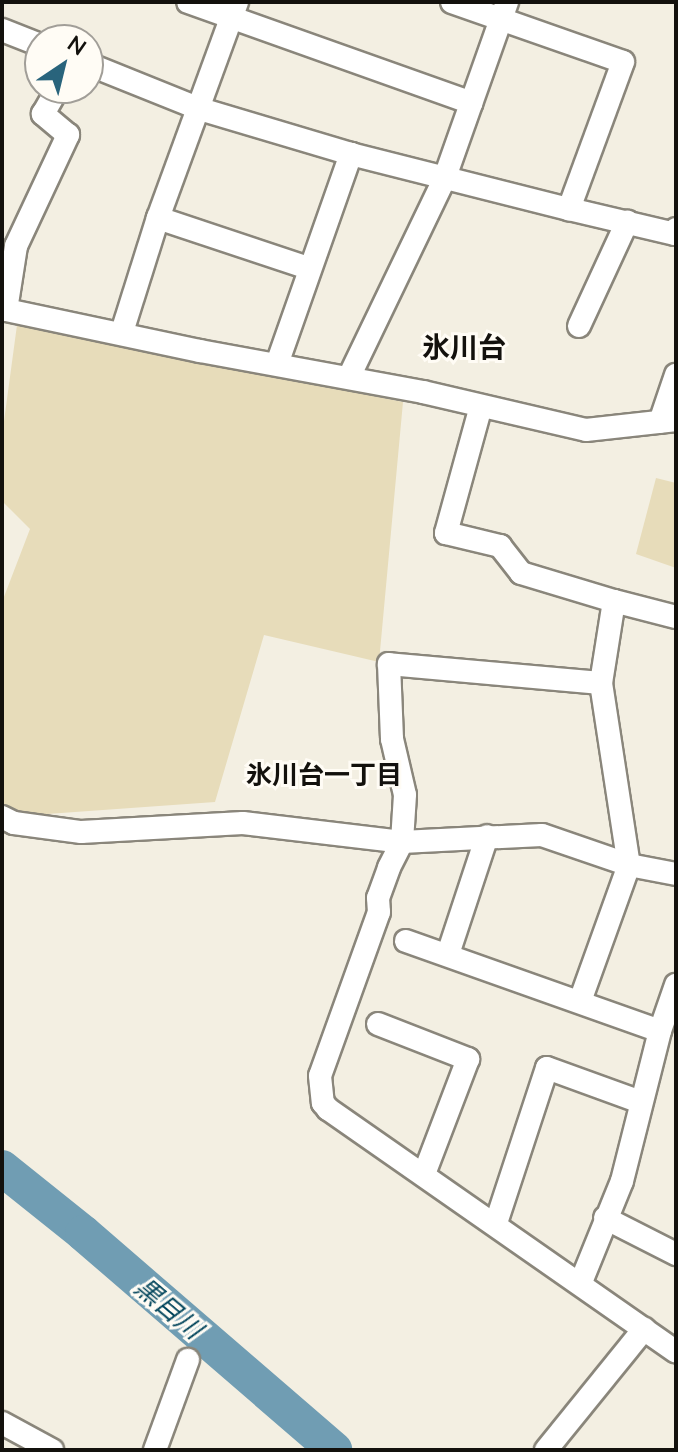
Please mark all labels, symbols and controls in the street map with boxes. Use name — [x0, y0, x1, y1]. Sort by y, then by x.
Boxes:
north arrow — [24, 24, 104, 104]
text: N — [61, 29, 92, 63]
district label: 氷川台 — [422, 331, 506, 365]
district label: 氷川台一丁目 — [246, 760, 402, 792]
water label: 黒目川 — [128, 1272, 208, 1346]

